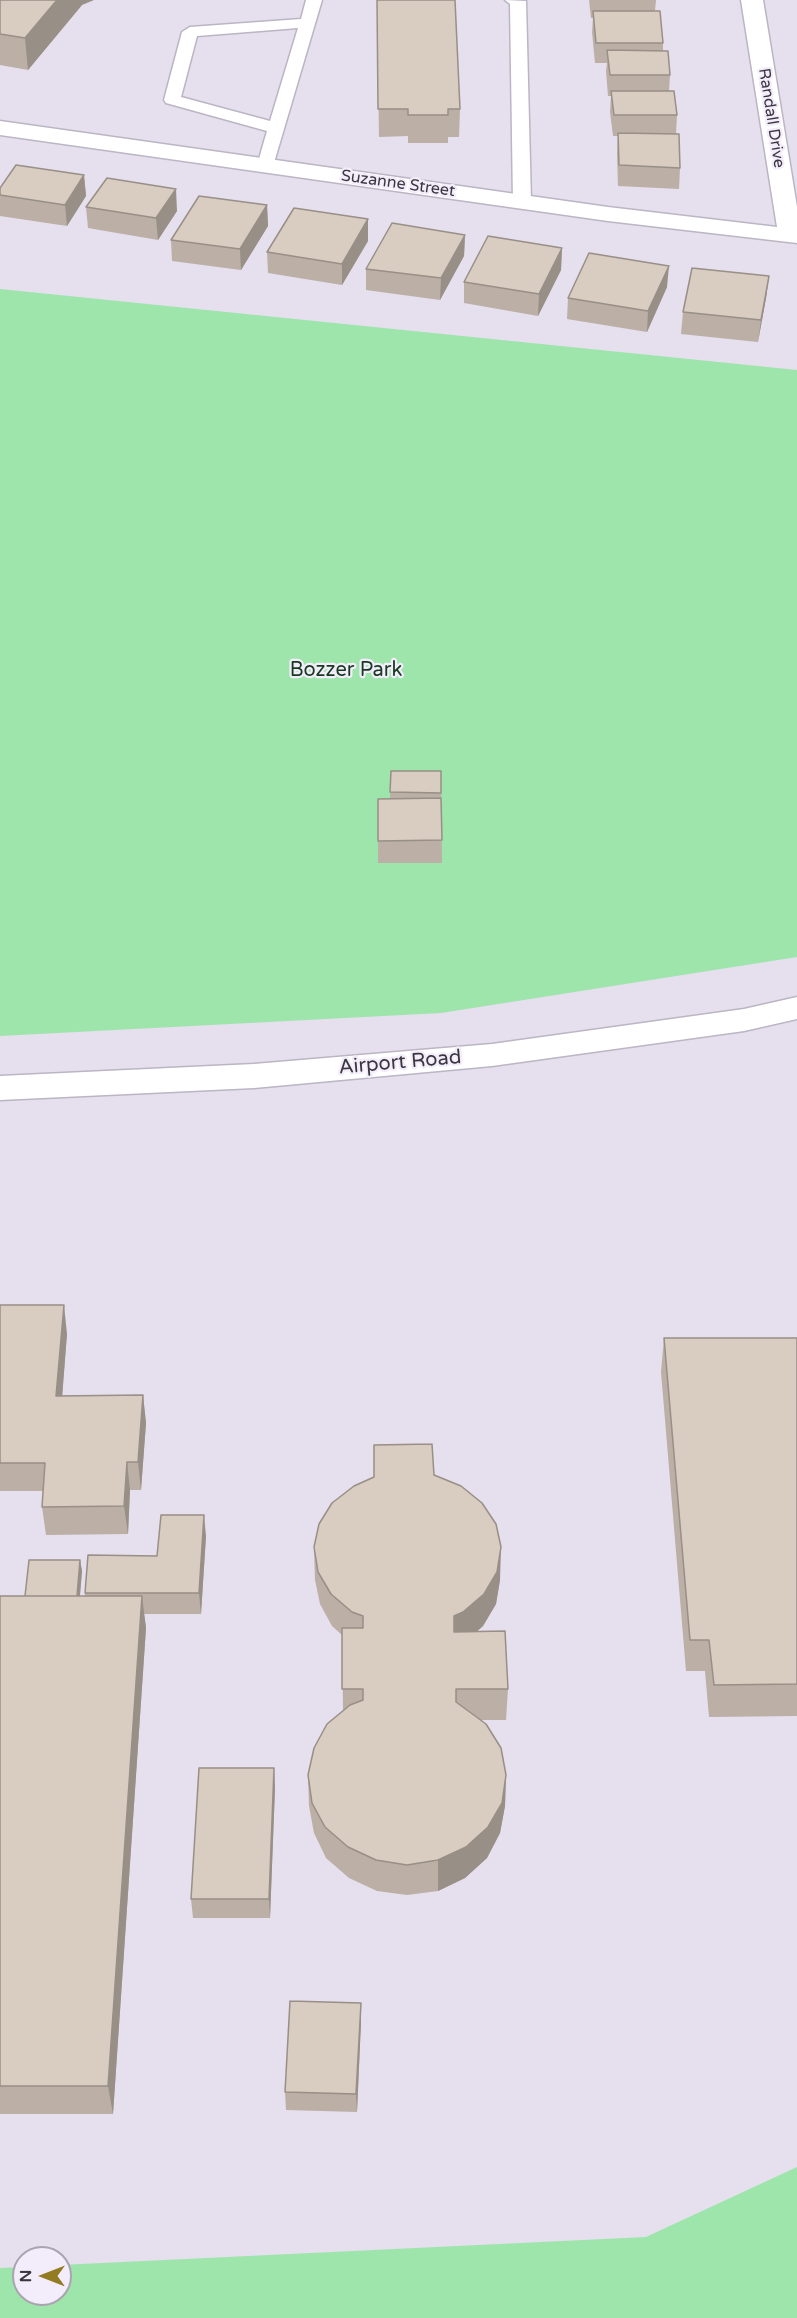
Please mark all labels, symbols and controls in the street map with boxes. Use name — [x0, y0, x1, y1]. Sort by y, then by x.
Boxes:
street label: Randall Drive — [754, 67, 788, 169]
street label: Suzanne Street — [340, 167, 456, 201]
park label: Bozzer Park — [290, 659, 402, 683]
street label: Airport Road — [338, 1046, 462, 1080]
north arrow — [12, 2246, 72, 2306]
text: N — [16, 2270, 36, 2282]

